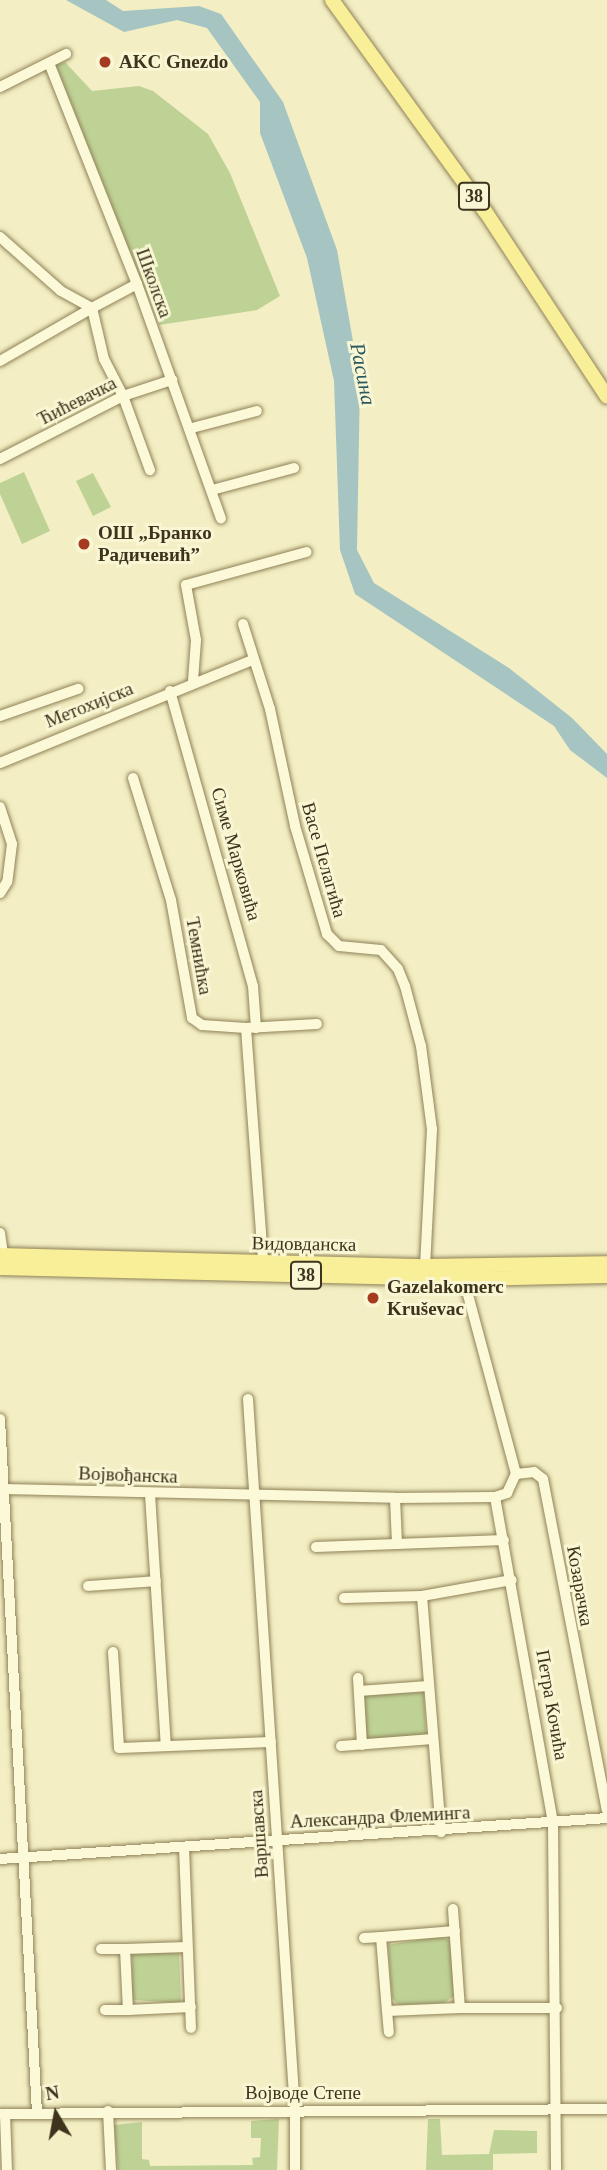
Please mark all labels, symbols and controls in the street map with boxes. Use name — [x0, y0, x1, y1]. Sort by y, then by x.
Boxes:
place label: AKC Gnezdo — [119, 51, 228, 73]
marker: AKC Gnezdo — [97, 54, 113, 70]
road number: 38 — [456, 182, 491, 210]
street label: Школска — [131, 245, 177, 321]
water label: Расина — [345, 341, 381, 407]
street label: Ћићевачка — [34, 371, 120, 431]
place label: ОШ „Бранко Радичевић” — [98, 522, 212, 566]
marker: ОШ „Бранко Радичевић” — [76, 536, 92, 552]
street label: Метохијска — [42, 677, 136, 733]
street label: Симе Марковића — [206, 785, 266, 923]
street label: Васе Пелагића — [297, 800, 351, 920]
street label: Темнићка — [181, 915, 217, 997]
street label: Видовданска — [252, 1232, 356, 1256]
road number: 38 — [288, 1260, 324, 1290]
place label: Gazelakomerc Kruševac — [387, 1276, 504, 1320]
marker: Gazelakomerc Kruševac — [365, 1290, 381, 1306]
street label: Војвођанска — [78, 1462, 178, 1488]
street label: Козарачка — [562, 1544, 598, 1628]
street label: Петра Кочића — [531, 1648, 573, 1762]
street label: Варшавска — [245, 1789, 273, 1879]
street label: Александра Флеминга — [289, 1801, 471, 1833]
north arrow — [21, 2079, 91, 2149]
text: N — [44, 2081, 61, 2104]
street label: Војводе Степе — [245, 2082, 361, 2104]

